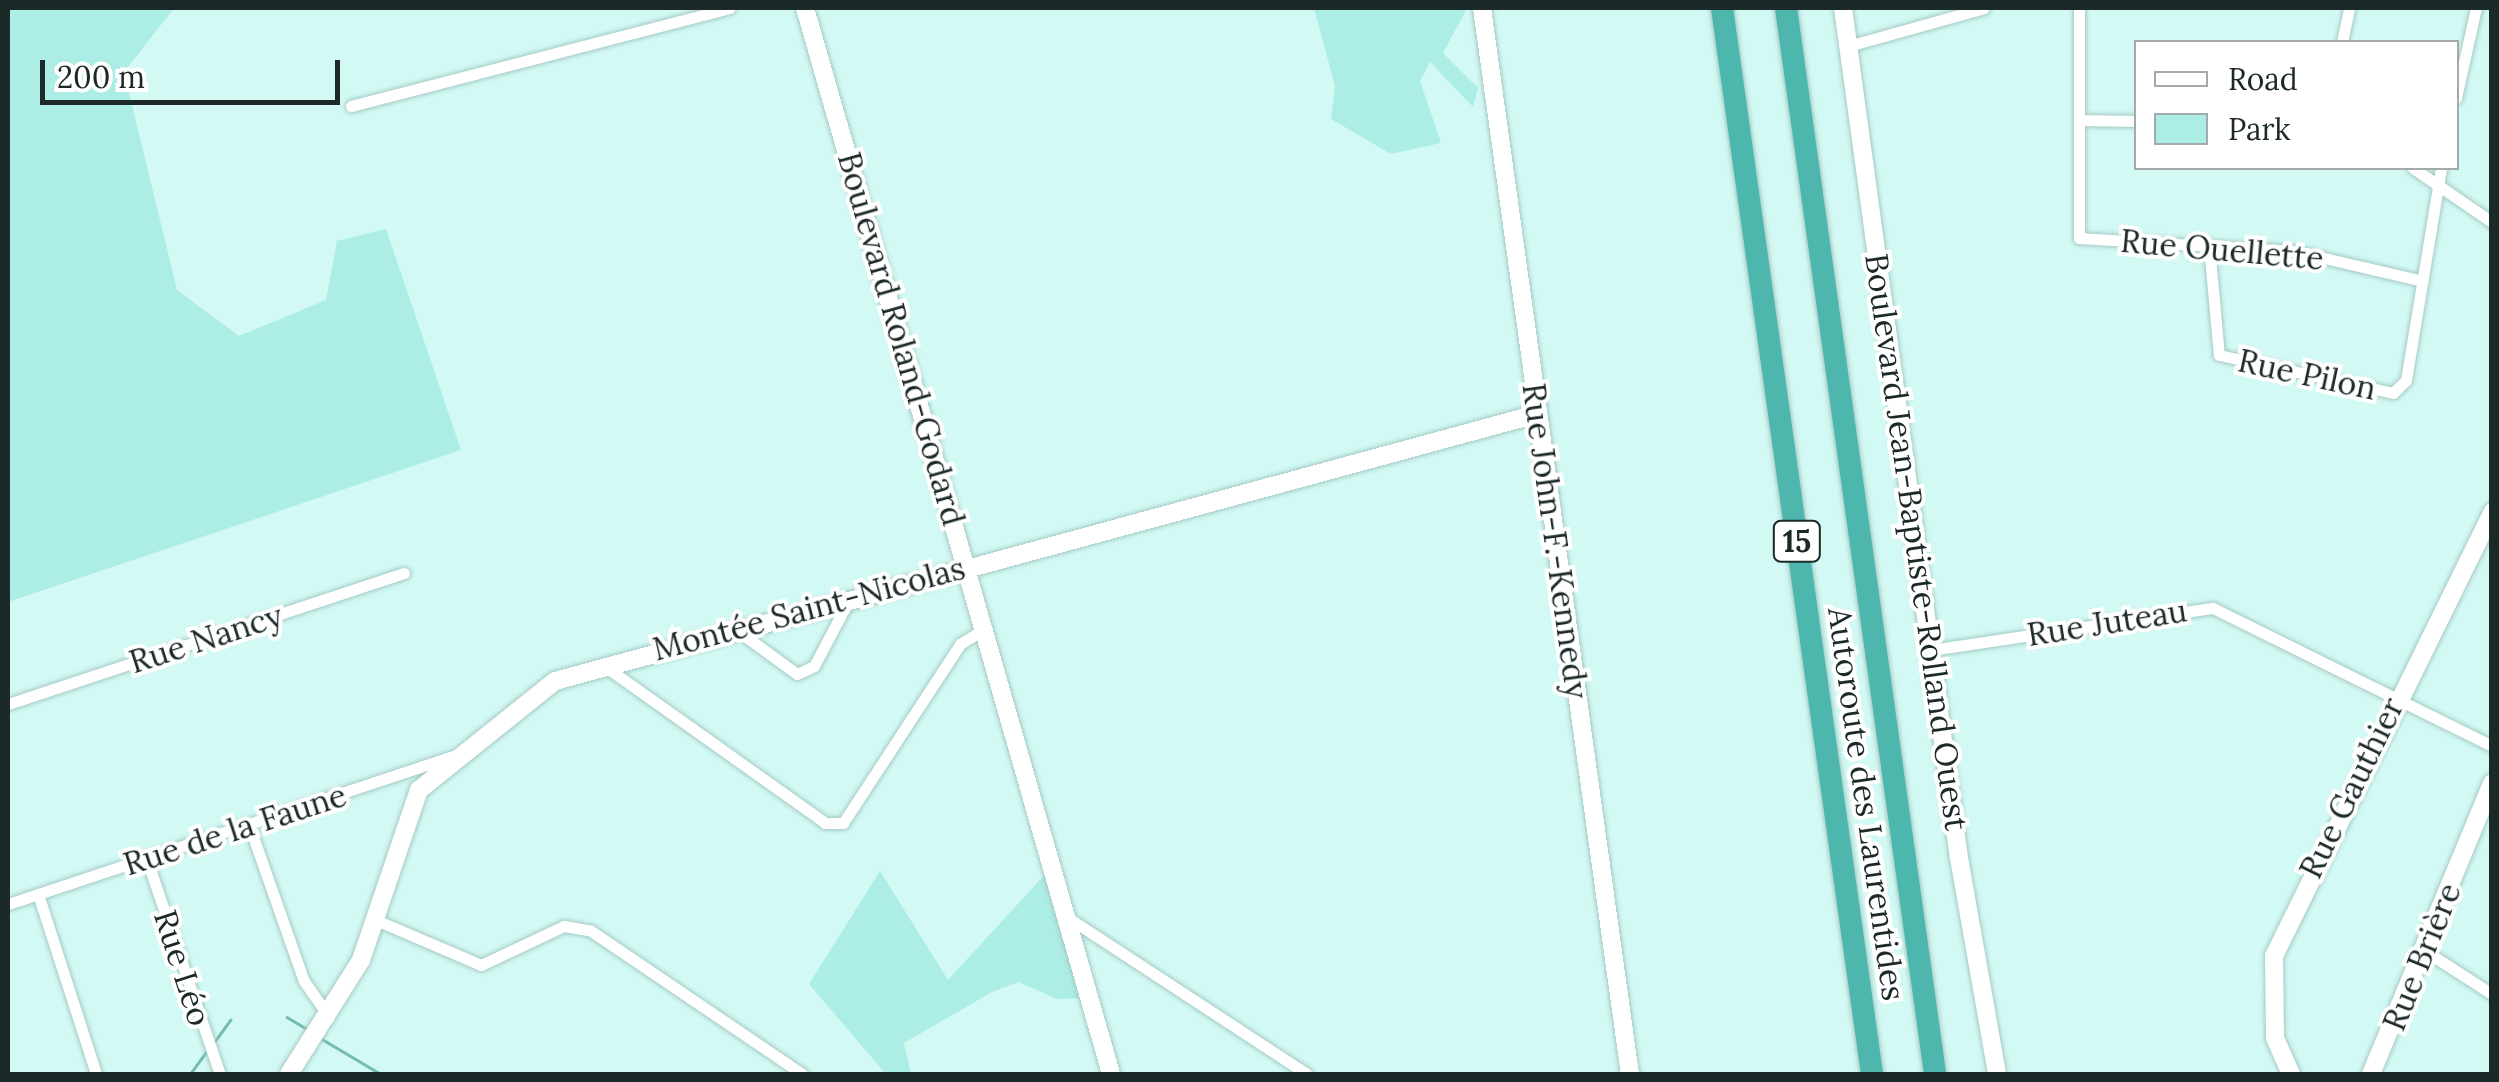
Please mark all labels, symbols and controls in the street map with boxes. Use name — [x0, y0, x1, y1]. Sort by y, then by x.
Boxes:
scale bar — [45, 40, 345, 102]
legend — [2134, 40, 2459, 170]
text: 200 m — [57, 58, 145, 96]
text: Road — [2228, 60, 2298, 98]
text: Park — [2228, 110, 2290, 148]
street label: Boulevard Roland-Godard — [829, 148, 973, 530]
street label: Rue Ouellette — [2119, 222, 2325, 278]
street label: Boulevard Jean-Baptiste-Rolland Ouest — [1856, 251, 1976, 833]
street label: Rue Pilon — [2234, 342, 2380, 408]
street label: Rue John-F.-Kennedy — [1514, 381, 1596, 701]
road number: 15 — [1772, 516, 1822, 566]
street label: Montée Saint-Nicolas — [649, 549, 969, 669]
street label: Rue Juteau — [2024, 591, 2190, 655]
street label: Rue Nancy — [125, 596, 287, 682]
street label: Autoroute des Laurentides — [1819, 605, 1913, 1003]
street label: Rue Gauthier — [2292, 691, 2412, 885]
street label: Rue de la Faune — [119, 776, 351, 884]
street label: Rue Brière — [2375, 878, 2469, 1036]
street label: Rue Léo — [145, 905, 219, 1031]

